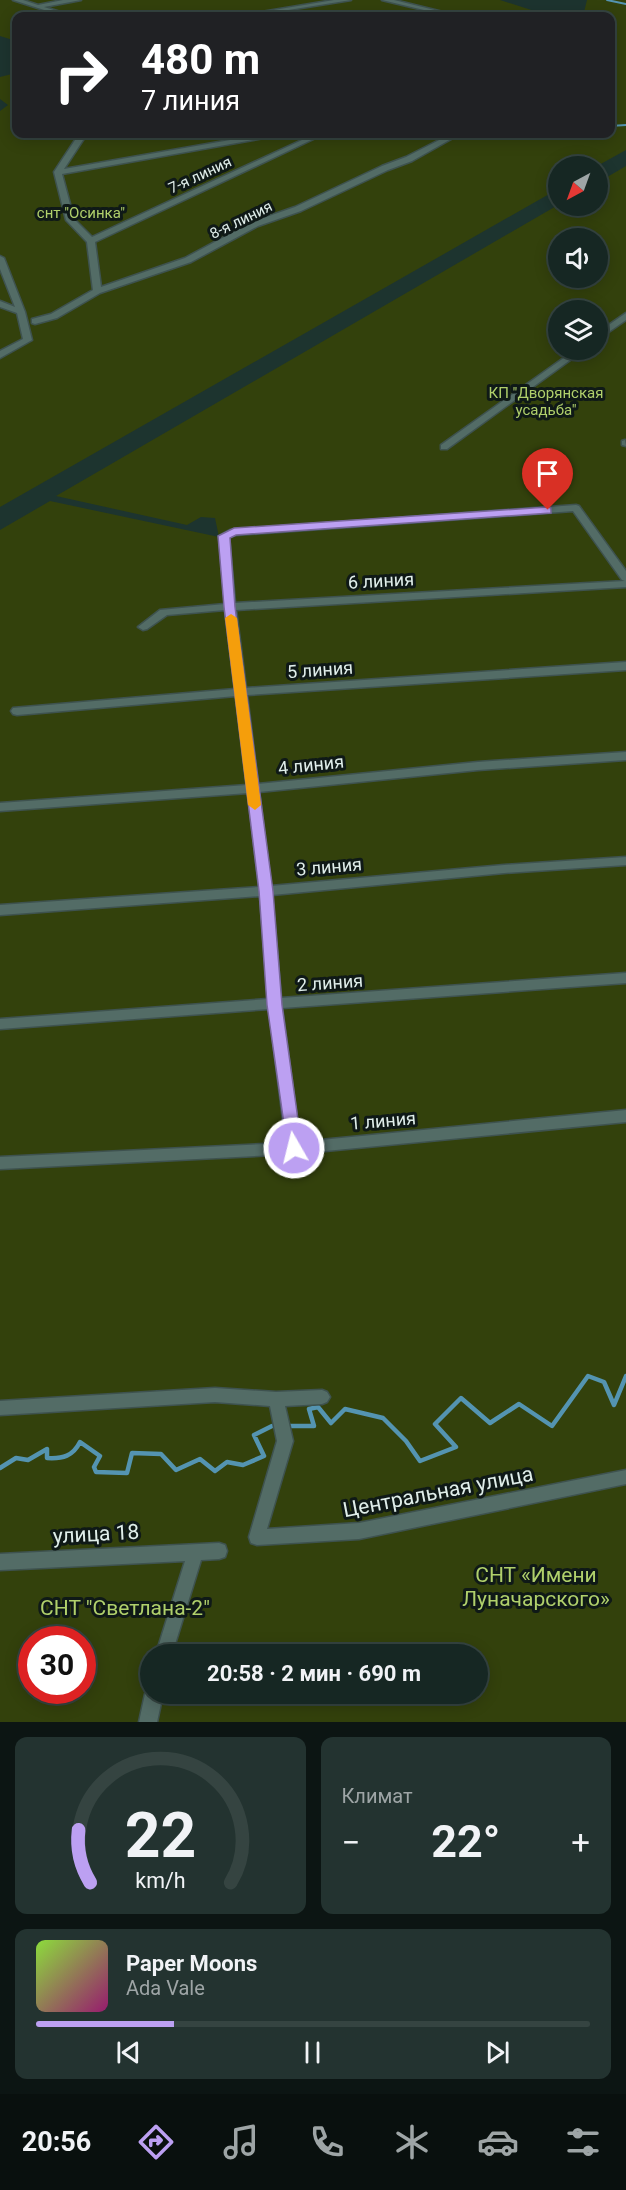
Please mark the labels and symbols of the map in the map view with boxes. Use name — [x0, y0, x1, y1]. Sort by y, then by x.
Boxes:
street label: 7-я линия — [166, 153, 234, 197]
north arrow — [548, 156, 608, 216]
street label: 8-я линия — [207, 197, 275, 243]
park label: снт "Осинка" — [37, 204, 125, 222]
park label: КП "Дворянская усадьба" — [489, 384, 603, 419]
pin — [522, 448, 573, 510]
street label: 6 линия — [347, 568, 414, 593]
street label: 5 линия — [286, 657, 354, 682]
street label: 4 линия — [277, 751, 345, 778]
street label: 3 линия — [295, 853, 363, 880]
street label: 2 линия — [296, 970, 364, 995]
street label: 1 линия — [349, 1107, 417, 1134]
position arrow — [262, 1116, 326, 1180]
street label: Центральная улица — [341, 1462, 535, 1522]
street label: улица 18 — [52, 1520, 140, 1548]
park label: СНТ «Имени Луначарского» — [462, 1563, 610, 1611]
park label: СНТ "Светлана-2" — [40, 1596, 210, 1620]
speed limit sign: 30 — [18, 1626, 96, 1704]

